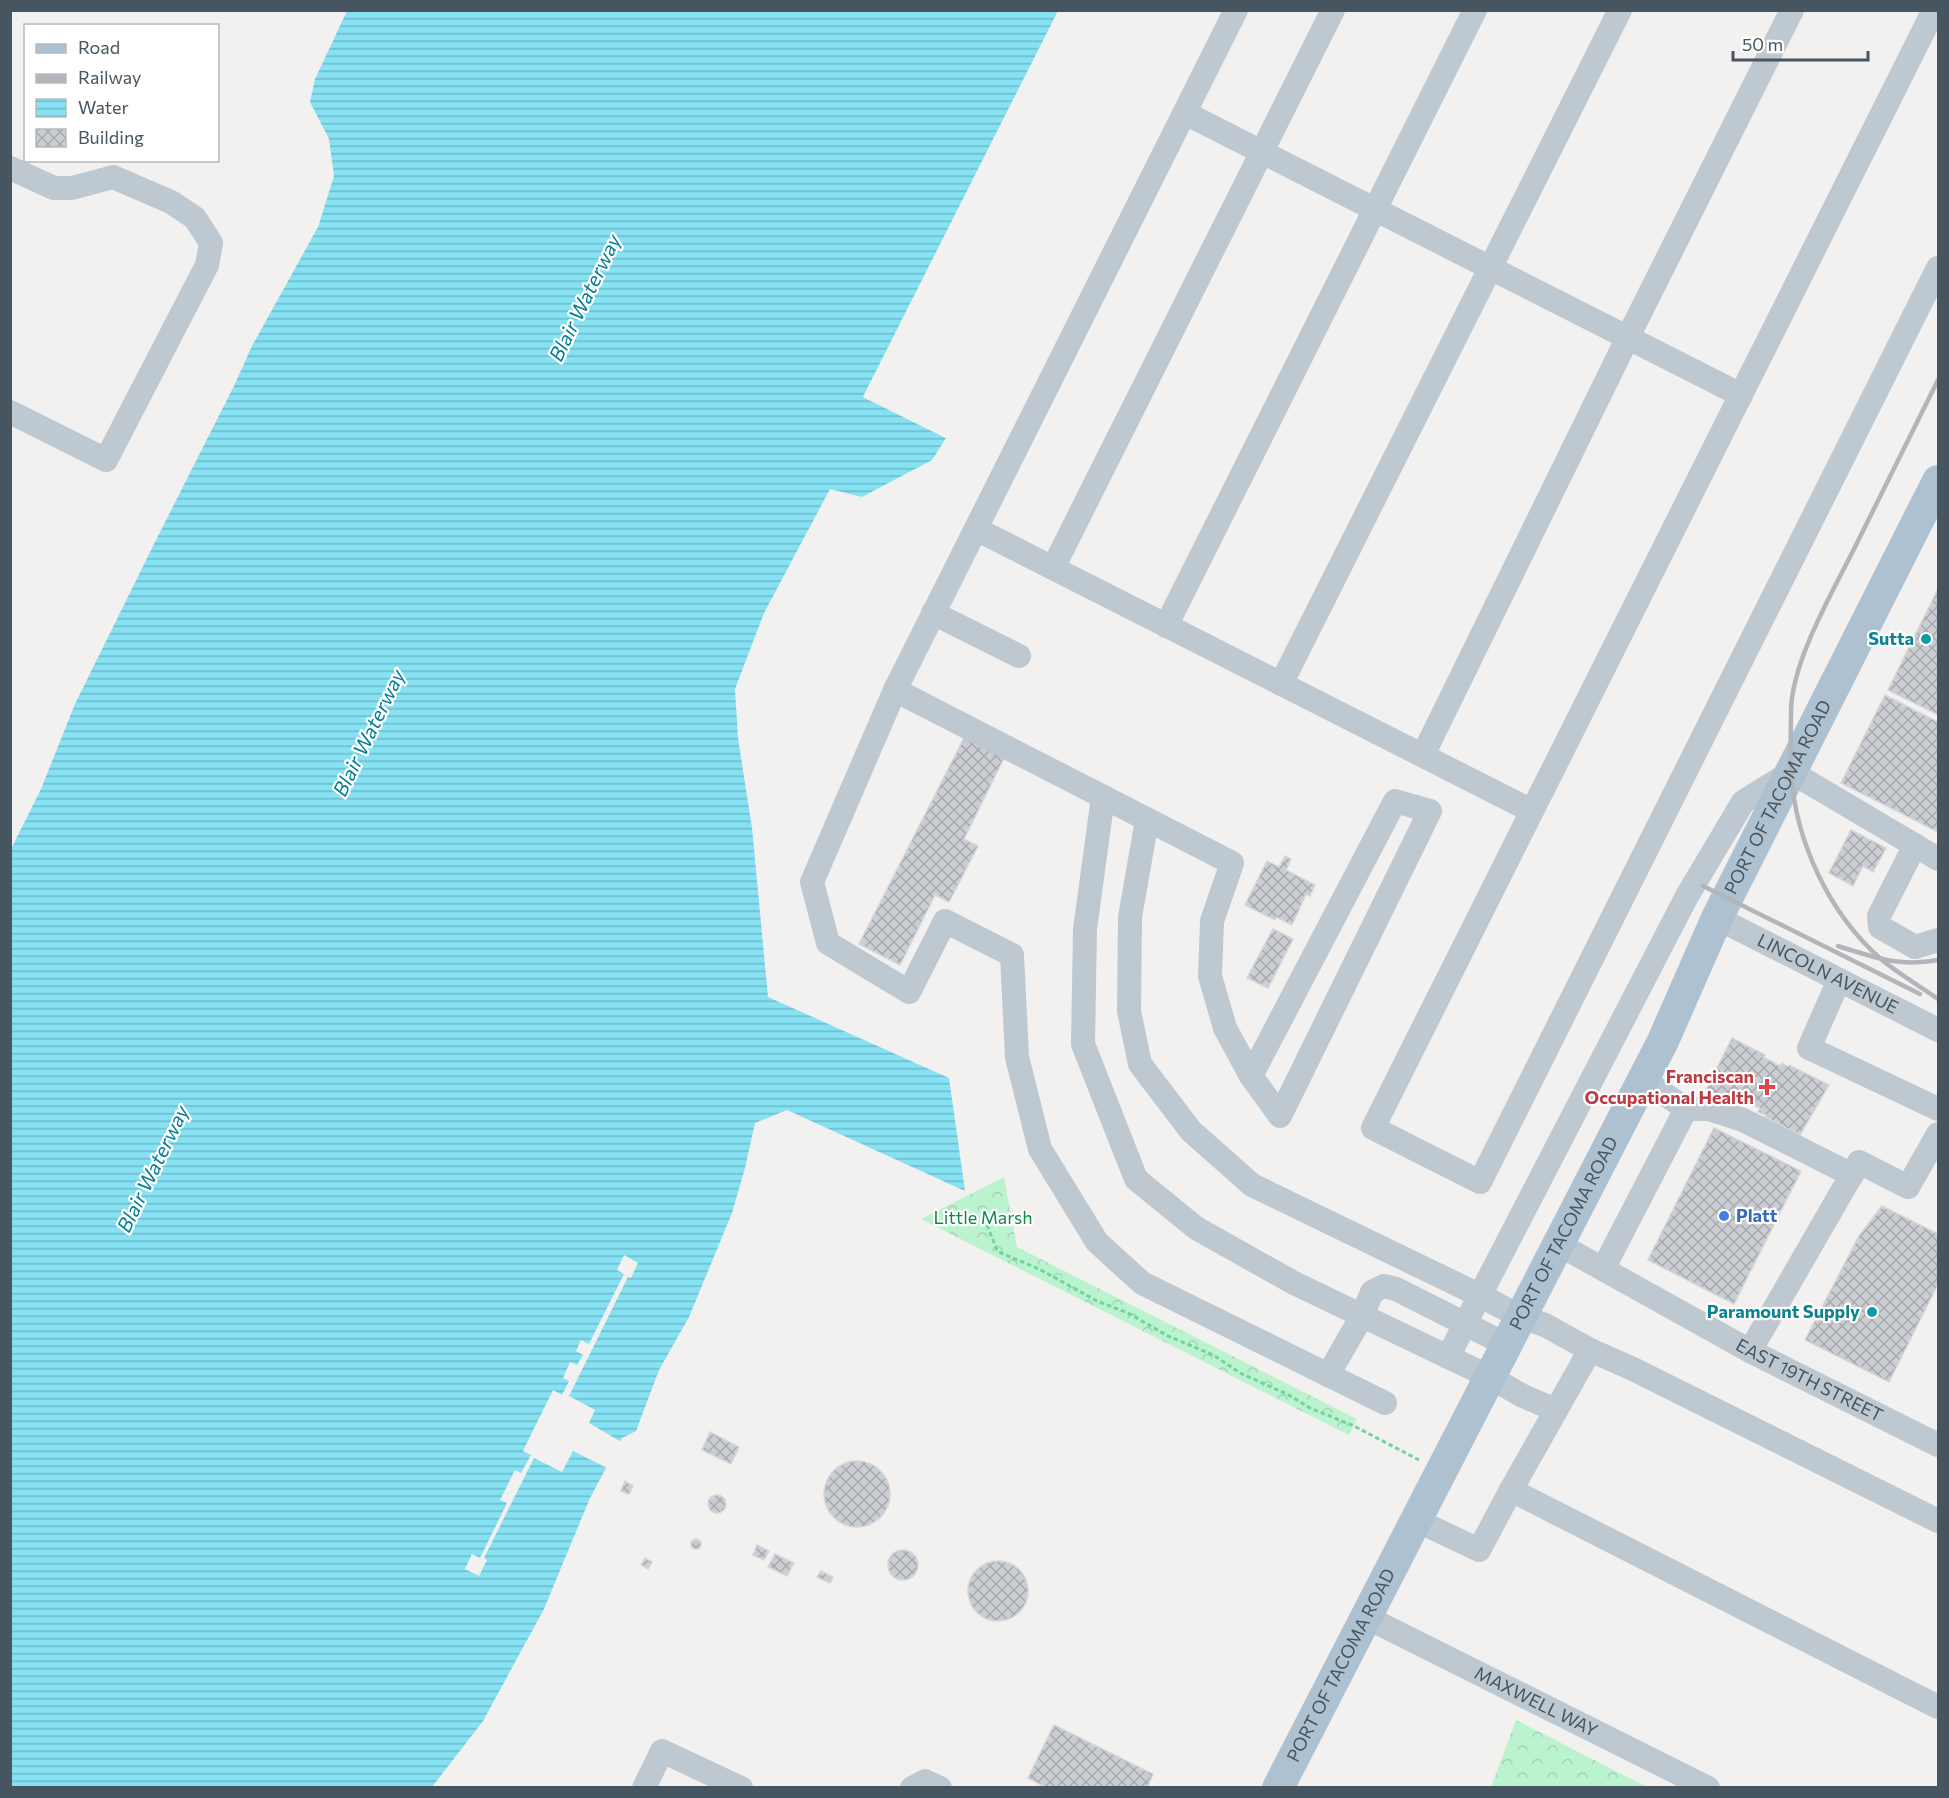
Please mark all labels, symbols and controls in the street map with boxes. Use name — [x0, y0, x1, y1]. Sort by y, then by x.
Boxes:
legend — [24, 24, 219, 162]
scale bar — [1733, 24, 1868, 62]
text: 50 m — [1742, 33, 1783, 55]
text: Road — [78, 36, 120, 58]
text: Railway — [78, 66, 141, 88]
text: Water — [78, 96, 129, 118]
text: Building — [78, 126, 144, 148]
water label: Blair Waterway — [543, 230, 625, 365]
place label: Sutta — [1868, 627, 1914, 649]
marker: Sutta — [1919, 632, 1933, 646]
water label: Blair Waterway — [327, 665, 409, 800]
street label: PORT OF TACOMA ROAD — [1719, 696, 1835, 898]
street label: LINCOLN AVENUE — [1754, 928, 1902, 1018]
place label: Franciscan Occupational Health — [1584, 1065, 1754, 1108]
marker: Franciscan Occupational Health — [1758, 1078, 1776, 1096]
water label: Blair Waterway — [111, 1101, 193, 1236]
street label: PORT OF TACOMA ROAD — [1504, 1132, 1622, 1333]
place label: Platt — [1736, 1204, 1778, 1226]
park label: Little Marsh — [933, 1206, 1033, 1228]
marker: Platt — [1717, 1209, 1731, 1223]
place label: Paramount Supply — [1707, 1300, 1860, 1322]
marker: Paramount Supply — [1865, 1305, 1879, 1319]
street label: EAST 19TH STREET — [1732, 1333, 1887, 1426]
street label: PORT OF TACOMA ROAD — [1281, 1564, 1399, 1765]
street label: MAXWELL WAY — [1471, 1661, 1602, 1741]

